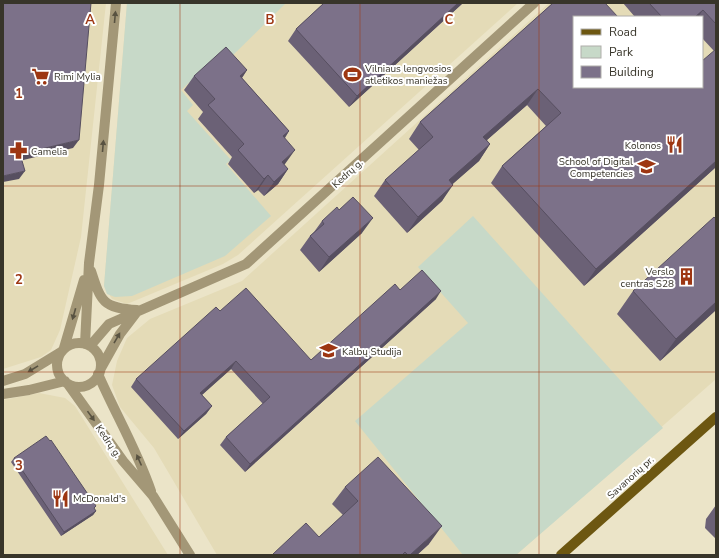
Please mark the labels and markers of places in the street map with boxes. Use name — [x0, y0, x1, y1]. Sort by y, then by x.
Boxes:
place label: Vilniaus lengvosios atletikos maniežas — [364, 62, 452, 88]
sports icon: Vilniaus lengvosios atletikos maniežas — [342, 64, 362, 84]
supermarket icon: Rimi Mylia — [31, 66, 51, 86]
place label: Rimi Mylia — [54, 70, 101, 84]
restaurant icon: Kolonos — [664, 135, 684, 155]
place label: Kolonos — [625, 139, 661, 153]
pharmacy icon: Camelia — [8, 141, 28, 161]
place label: Camelia — [31, 145, 67, 159]
place label: School of Digital Competencies — [559, 155, 633, 181]
school or university icon: School of Digital Competencies — [636, 157, 656, 177]
place label: Verslo centras S28 — [621, 265, 674, 291]
building icon: Verslo centras S28 — [677, 267, 697, 287]
school or university icon: Kalbų Studija — [319, 341, 339, 361]
place label: Kalbų Studija — [342, 345, 402, 359]
restaurant icon: McDonald's — [50, 488, 70, 508]
place label: McDonald's — [73, 492, 126, 506]

